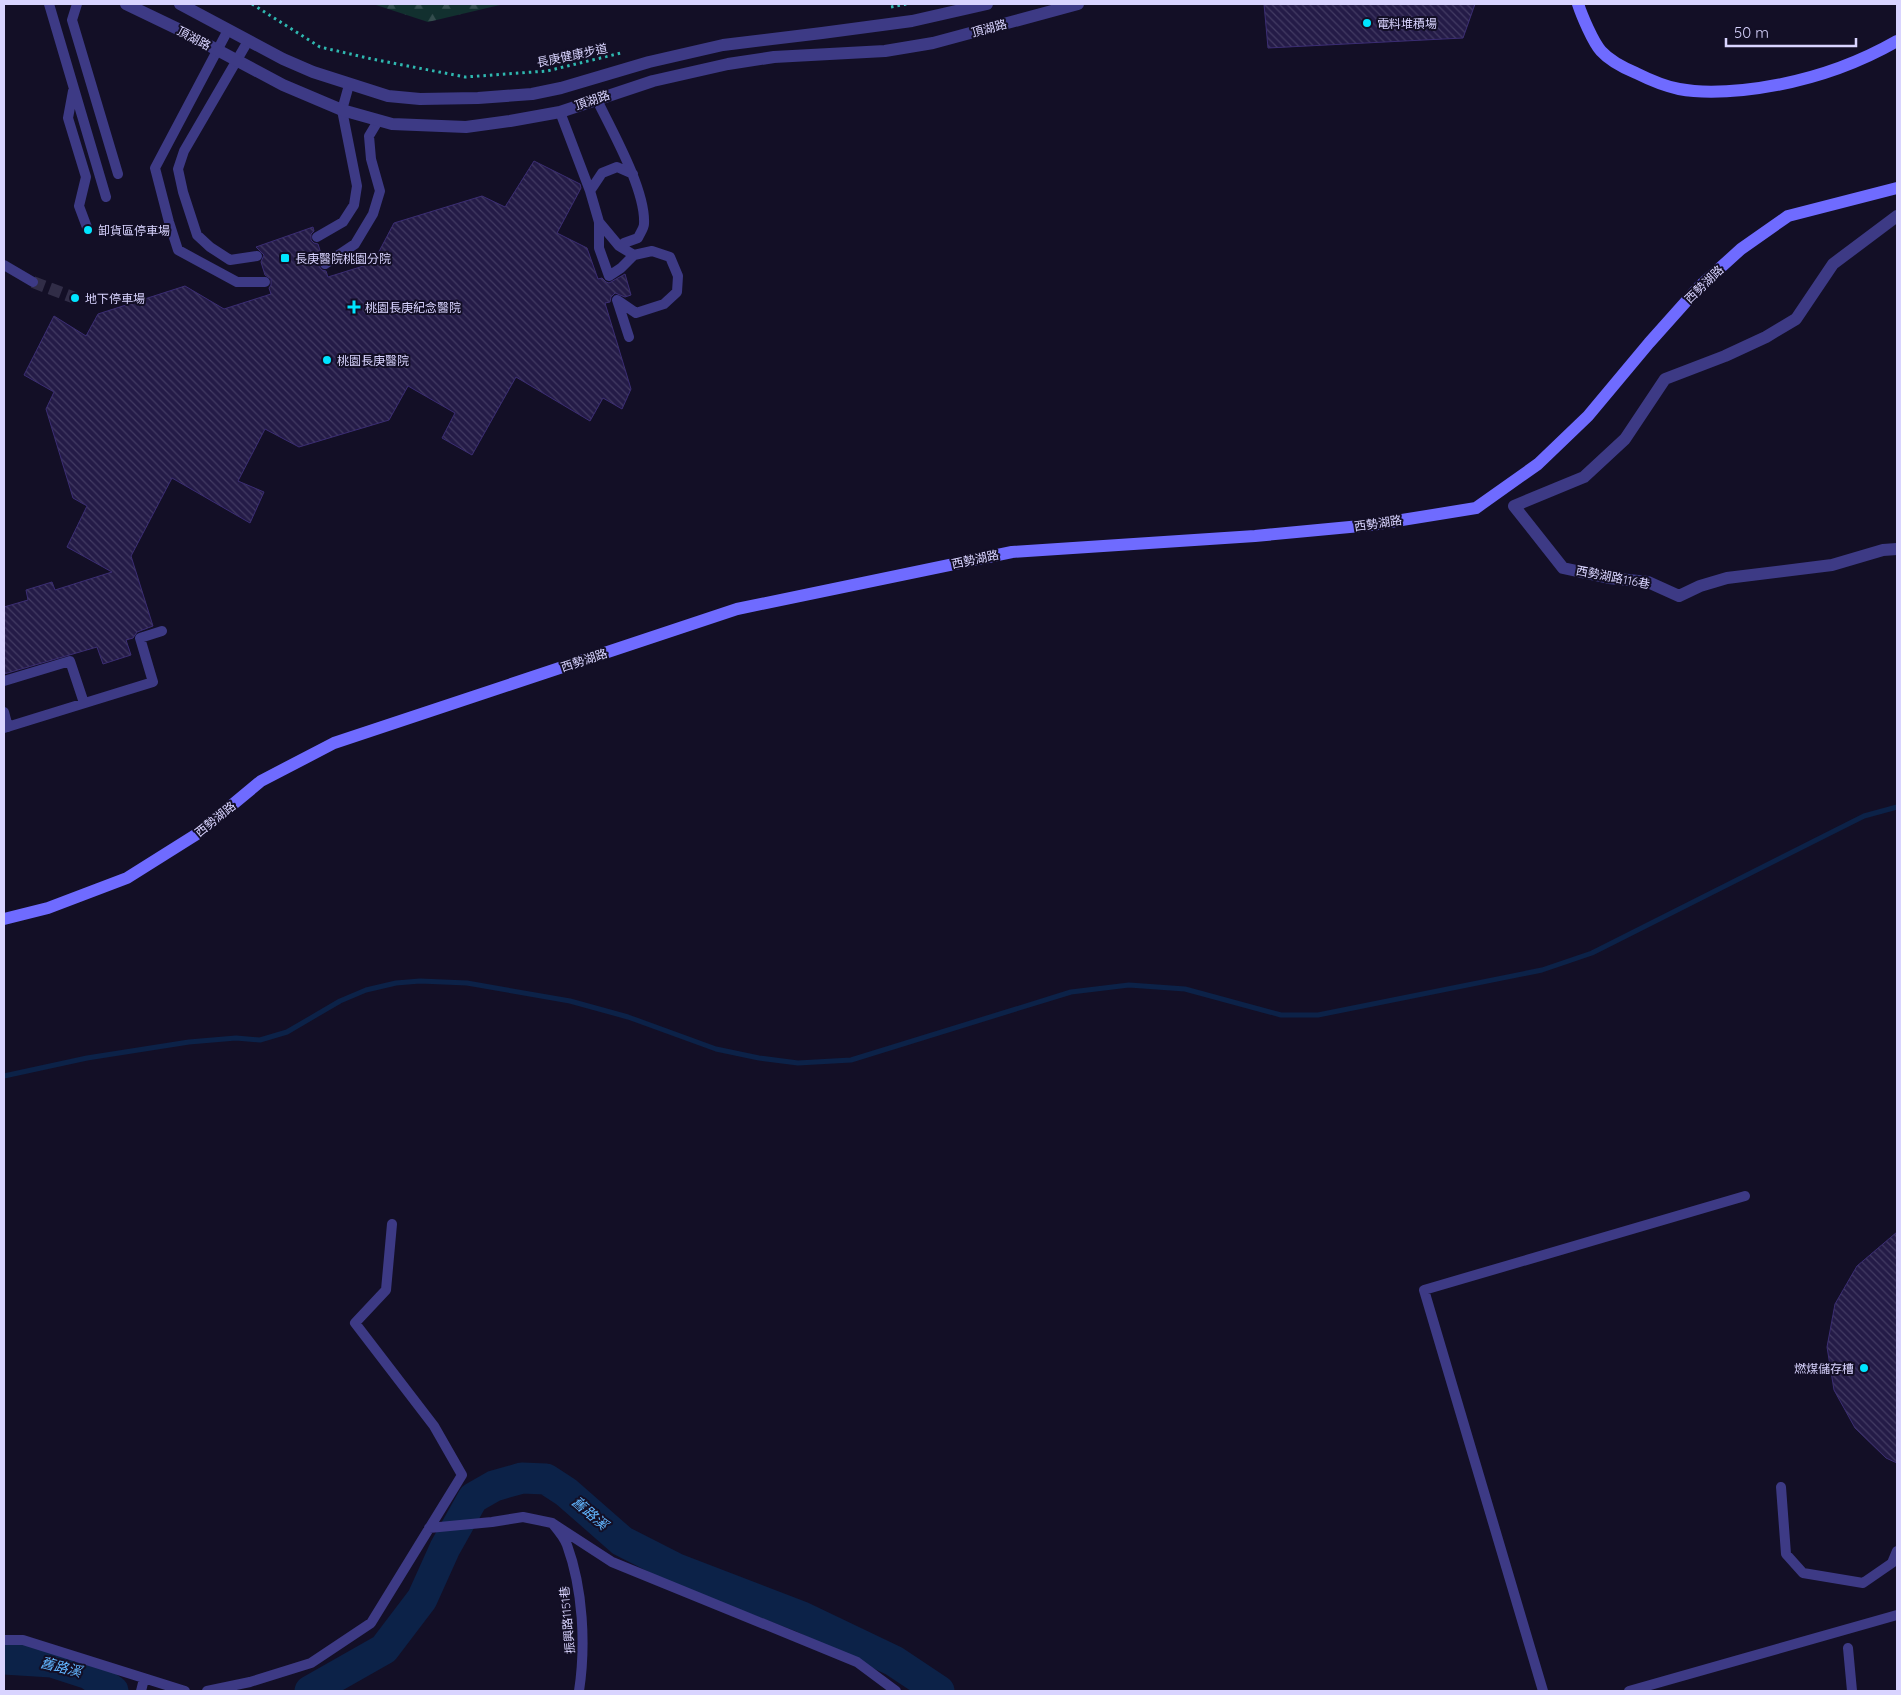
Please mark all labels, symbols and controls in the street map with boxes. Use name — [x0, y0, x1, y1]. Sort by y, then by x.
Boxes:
scale bar — [1726, 15, 1856, 47]
street label: 頂湖路 — [970, 16, 1008, 40]
place label: 電料堆積場 — [1377, 16, 1437, 31]
marker: 電料堆積場 — [1361, 17, 1373, 29]
street label: 頂湖路 — [175, 23, 213, 53]
text: 50 m — [1734, 23, 1769, 42]
street label: 長庚健康步道 — [535, 40, 609, 70]
street label: 頂湖路 — [573, 87, 611, 113]
place label: 卸貨區停車場 — [98, 223, 170, 238]
marker: 卸貨區停車場 — [82, 224, 94, 236]
place label: 長庚醫院桃園分院 — [295, 251, 391, 266]
marker: 長庚醫院桃園分院 — [279, 252, 291, 264]
street label: 西勢湖路 — [1682, 262, 1726, 306]
place label: 地下停車場 — [85, 291, 145, 306]
marker: 地下停車場 — [69, 292, 81, 304]
marker: 桃園長庚紀念醫院 — [347, 300, 361, 314]
place label: 桃園長庚紀念醫院 — [365, 300, 461, 315]
place label: 桃園長庚醫院 — [337, 353, 409, 368]
marker: 桃園長庚醫院 — [321, 354, 333, 366]
street label: 西勢湖路 — [1353, 512, 1403, 534]
street label: 西勢湖路 — [950, 547, 1000, 571]
street label: 西勢湖路116巷 — [1575, 562, 1651, 592]
street label: 西勢湖路 — [559, 645, 609, 675]
street label: 西勢湖路 — [192, 798, 238, 840]
place label: 燃煤儲存槽 — [1794, 1361, 1854, 1376]
marker: 燃煤儲存槽 — [1858, 1362, 1870, 1374]
water label: 舊路溪 — [568, 1492, 613, 1535]
street label: 振興路1151巷 — [557, 1586, 577, 1654]
water label: 舊路溪 — [38, 1653, 85, 1681]

